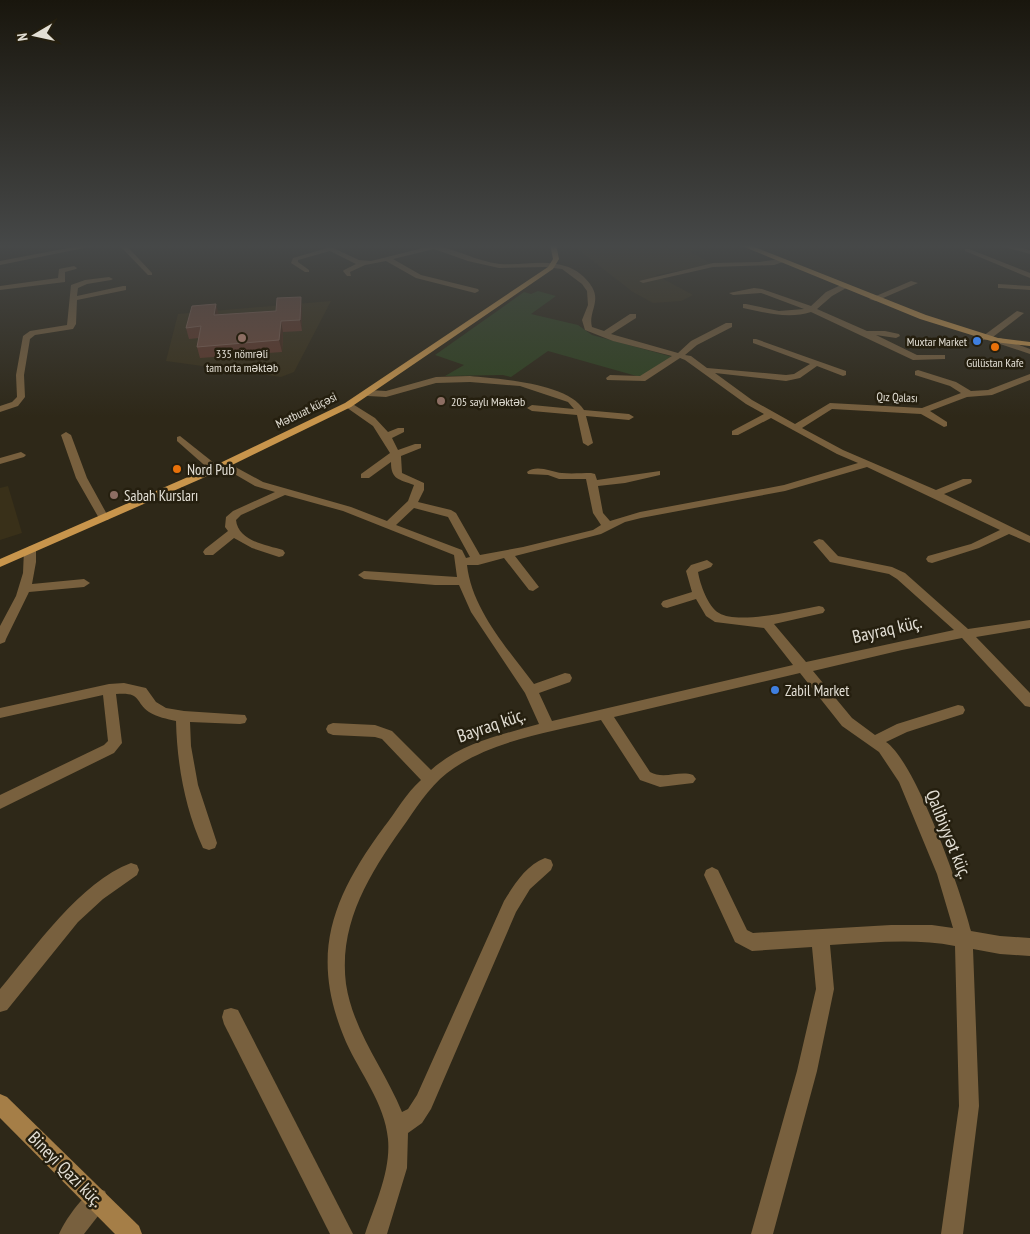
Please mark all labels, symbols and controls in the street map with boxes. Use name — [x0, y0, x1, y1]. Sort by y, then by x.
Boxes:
north arrow — [10, 10, 60, 60]
text: N — [13, 32, 32, 42]
marker: 335 nömrəli tam orta məktəb — [236, 332, 248, 344]
place label: Muxtar Market — [907, 334, 968, 349]
marker: Muxtar Market — [971, 335, 983, 347]
marker: Gülüstan Kafe — [989, 341, 1001, 353]
place label: 335 nömrəli tam orta məktəb — [206, 346, 278, 375]
place label: Gülüstan Kafe — [966, 355, 1024, 370]
street label: Mətbuat küçəsi — [273, 389, 339, 431]
street label: Qız Qalası — [876, 389, 918, 405]
place label: 205 saylı Məktəb — [451, 394, 525, 409]
marker: 205 saylı Məktəb — [435, 395, 447, 407]
place label: Nord Pub — [187, 460, 235, 479]
marker: Nord Pub — [171, 463, 183, 475]
place label: Sabah Kursları — [124, 486, 198, 505]
marker: Sabah Kursları — [108, 489, 120, 501]
street label: Bayraq küç. — [850, 610, 924, 648]
place label: Zabil Market — [785, 681, 849, 700]
marker: Zabil Market — [769, 684, 781, 696]
street label: Bayraq küç. — [454, 703, 528, 747]
street label: Qalibiyyət küç. — [921, 786, 977, 882]
street label: Bineyi Qazi küç. — [23, 1126, 109, 1212]

